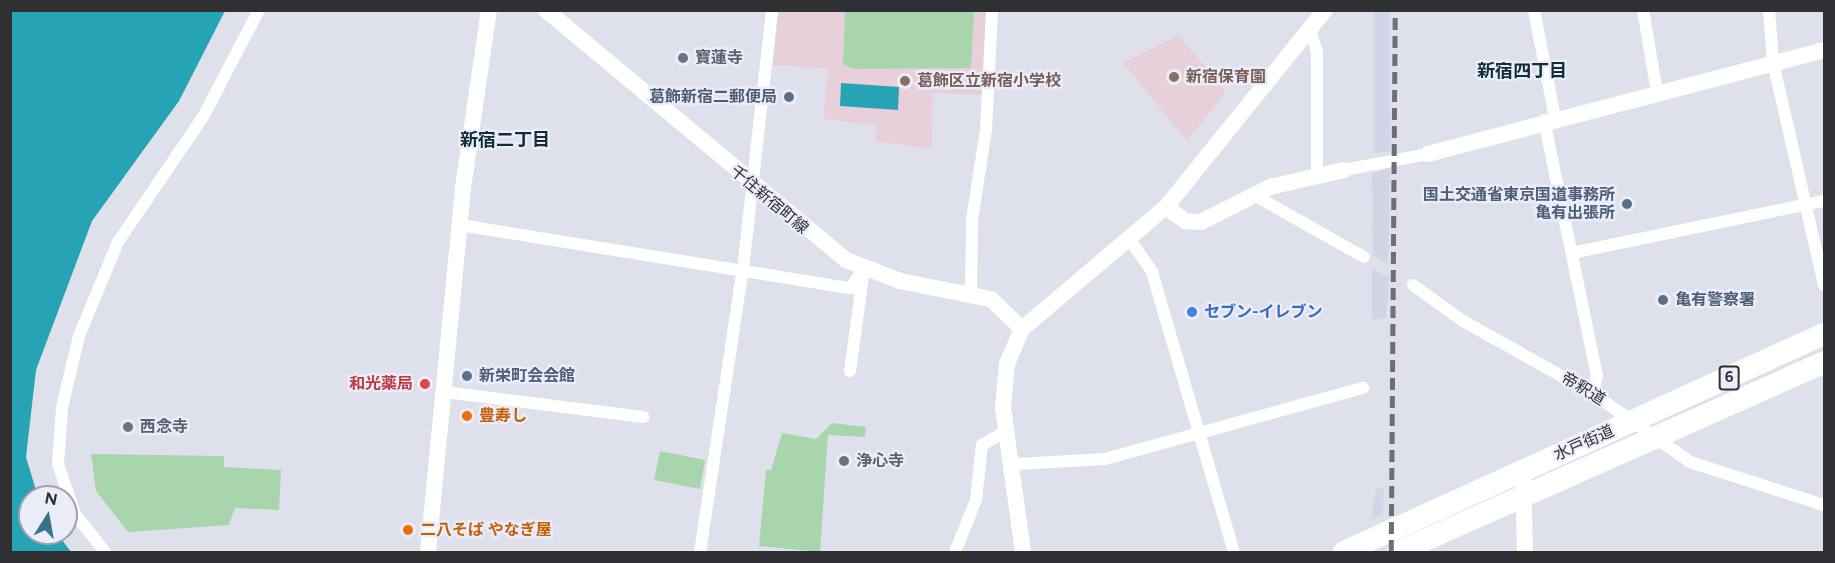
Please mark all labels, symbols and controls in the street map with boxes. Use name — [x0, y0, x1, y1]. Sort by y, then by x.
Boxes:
place label: 寶蓮寺 — [695, 48, 743, 68]
marker: 寶蓮寺 — [676, 51, 690, 65]
district label: 新宿四丁目 — [1477, 60, 1567, 82]
place label: 新宿保育園 — [1186, 67, 1266, 87]
marker: 新宿保育園 — [1167, 70, 1181, 84]
place label: 葛飾区立新宿小学校 — [917, 71, 1061, 91]
marker: 葛飾区立新宿小学校 — [898, 74, 912, 88]
place label: 葛飾新宿二郵便局 — [649, 87, 777, 107]
marker: 葛飾新宿二郵便局 — [782, 90, 796, 104]
district label: 新宿二丁目 — [460, 129, 550, 151]
street label: 千住新宿町線 — [726, 162, 812, 238]
place label: 国土交通省東京国道事務所 亀有出張所 — [1423, 185, 1615, 223]
marker: 国土交通省東京国道事務所 亀有出張所 — [1620, 197, 1634, 211]
place label: 亀有警察署 — [1675, 290, 1755, 310]
marker: 亀有警察署 — [1656, 293, 1670, 307]
place label: セブン-イレブン — [1204, 302, 1323, 322]
marker: セブン-イレブン — [1185, 305, 1199, 319]
place label: 新栄町会会館 — [479, 366, 575, 386]
road number: 6 — [1718, 366, 1740, 390]
street label: 帝釈道 — [1557, 368, 1609, 410]
marker: 新栄町会会館 — [460, 369, 474, 383]
place label: 和光薬局 — [349, 374, 413, 394]
marker: 和光薬局 — [418, 377, 432, 391]
place label: 豊寿し — [479, 406, 527, 426]
marker: 豊寿し — [460, 409, 474, 423]
place label: 西念寺 — [140, 417, 188, 437]
marker: 西念寺 — [121, 420, 135, 434]
street label: 水戸街道 — [1551, 421, 1617, 465]
place label: 浄心寺 — [856, 451, 904, 471]
marker: 浄心寺 — [837, 454, 851, 468]
north arrow — [18, 485, 78, 545]
text: N — [43, 488, 59, 509]
place label: 二八そば やなぎ屋 — [420, 520, 552, 540]
marker: 二八そば やなぎ屋 — [401, 523, 415, 537]

